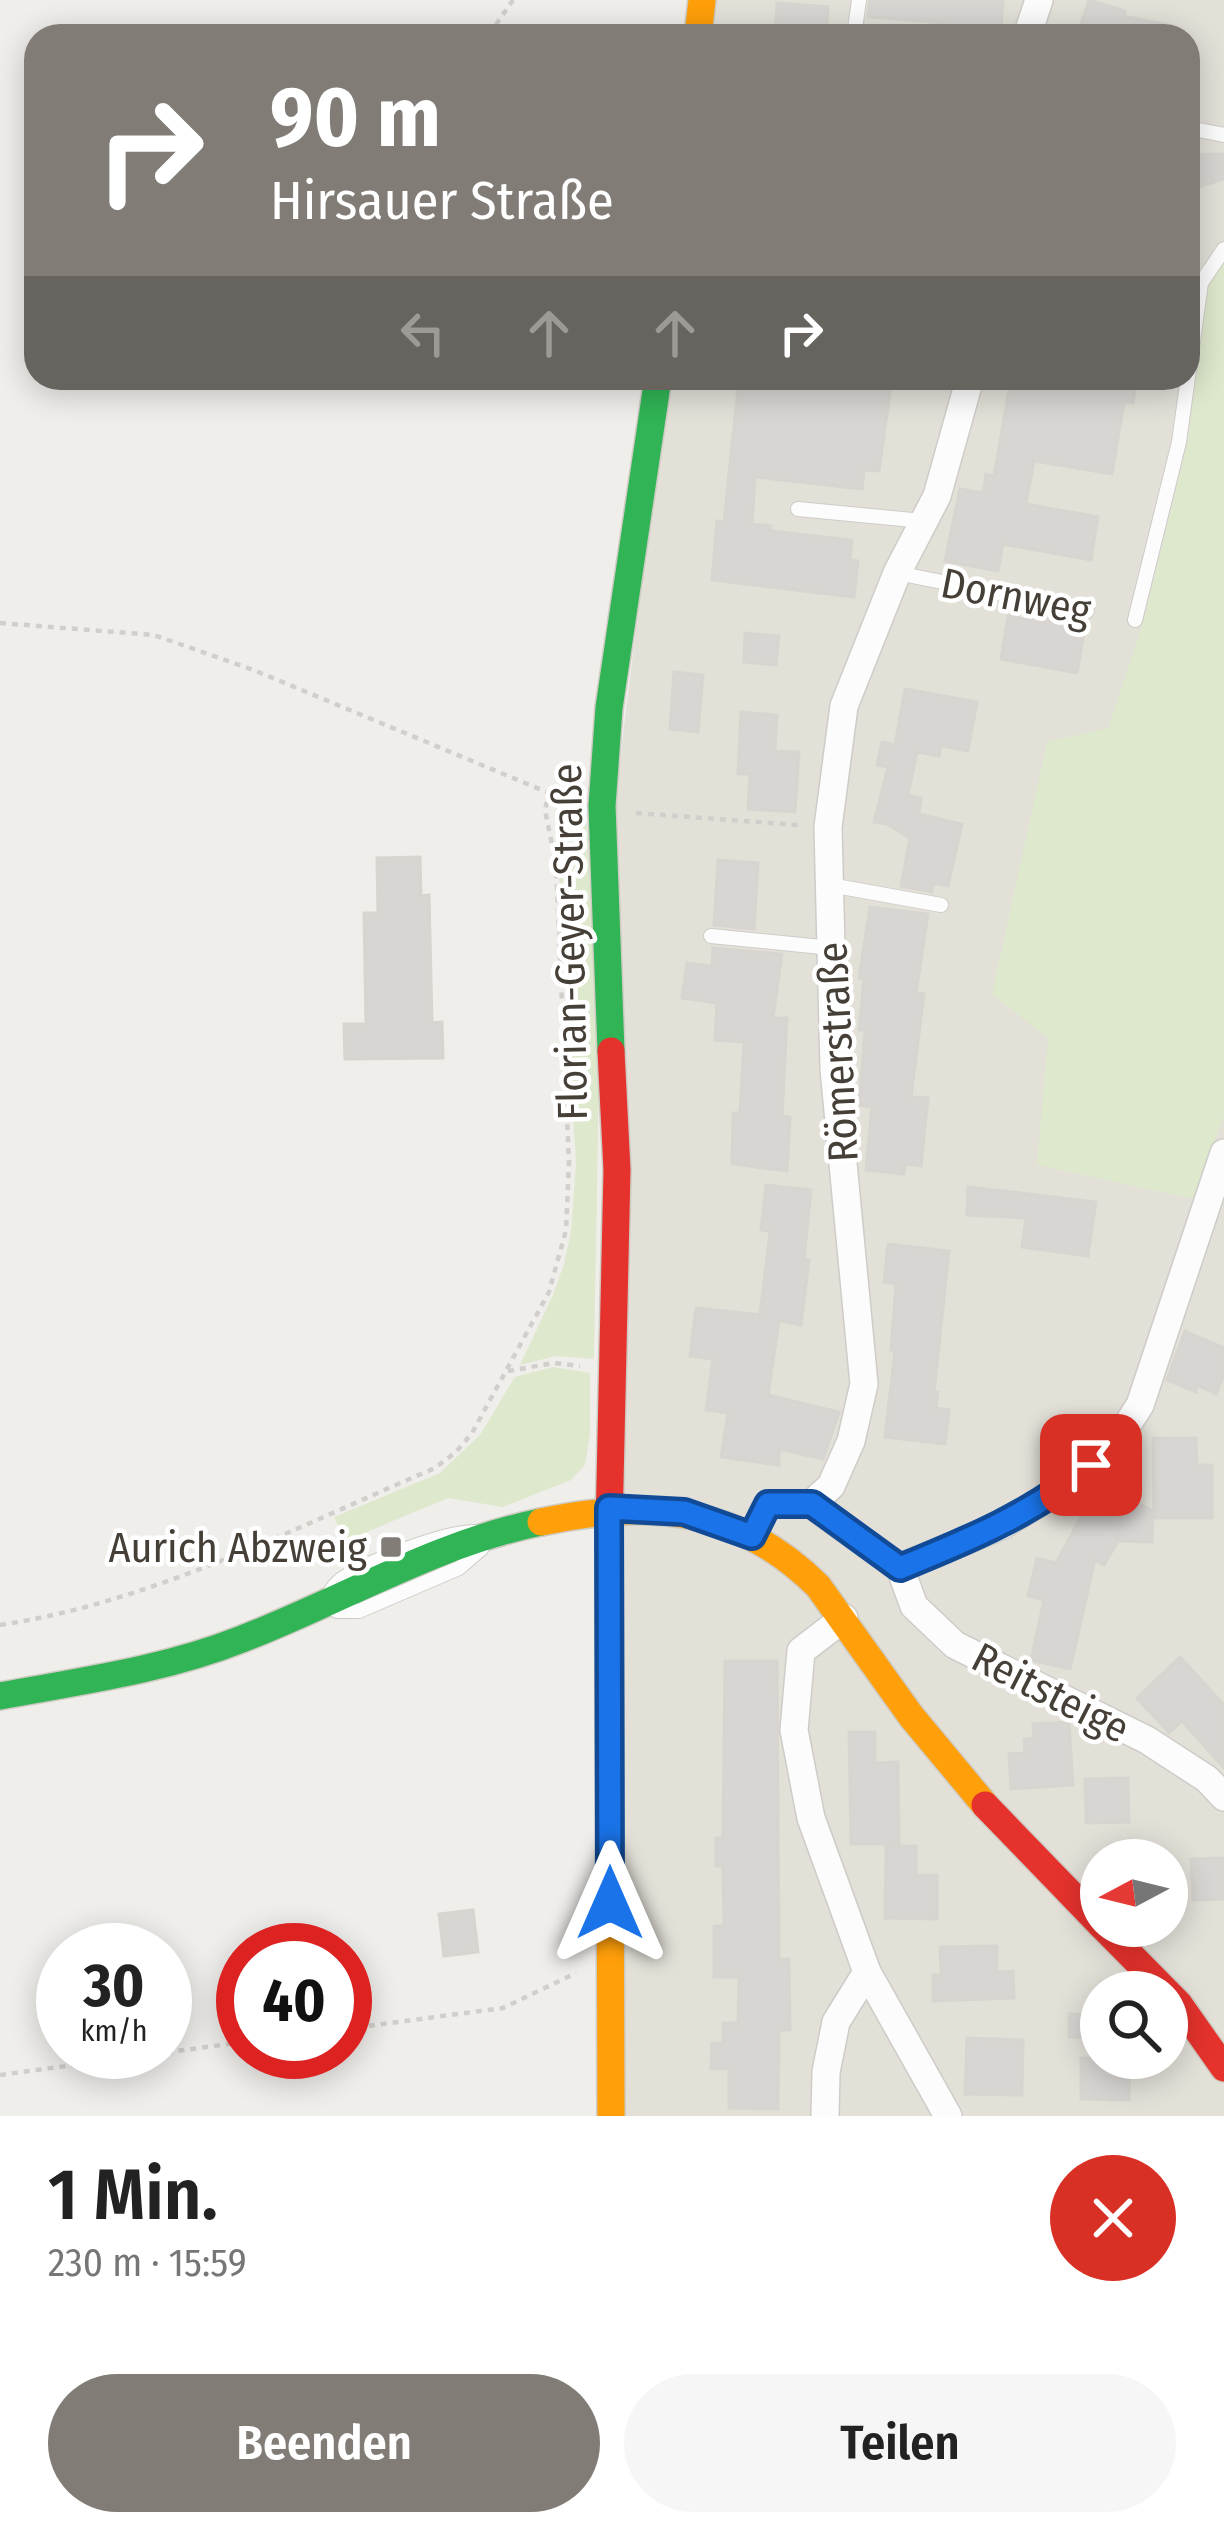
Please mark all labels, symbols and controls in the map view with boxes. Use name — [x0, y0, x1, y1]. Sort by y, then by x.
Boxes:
text: 90 m — [270, 67, 441, 168]
icon: right — [72, 72, 228, 228]
text: Hirsauer Straße — [270, 169, 614, 233]
icon: left — [390, 300, 456, 366]
icon: ahead — [516, 300, 582, 366]
icon: ahead — [642, 300, 708, 366]
icon: right — [768, 300, 834, 366]
street label: Dornweg — [937, 558, 1095, 636]
street label: Florian-Geyer-Straße — [542, 763, 598, 1121]
street label: Römerstraße — [807, 941, 869, 1163]
pin — [1040, 1414, 1142, 1516]
icon: arrive — [1058, 1432, 1124, 1498]
place label: Aurich Abzweig — [108, 1523, 367, 1573]
marker: Aurich Abzweig — [378, 1534, 404, 1560]
street label: Reitsteige — [964, 1632, 1137, 1754]
north arrow — [1080, 1839, 1188, 1947]
map controls — [1080, 1839, 1188, 2079]
position arrow — [547, 1840, 673, 1966]
speed limit sign: 40 — [216, 1923, 372, 2079]
text: 30 — [83, 1950, 145, 2022]
button: search — [1080, 1971, 1188, 2079]
text: km/h — [81, 2013, 147, 2049]
text: 1 Min. — [48, 2152, 218, 2238]
button: close — [1050, 2155, 1176, 2281]
text: 230 m · 15:59 — [48, 2240, 247, 2286]
button: Beenden — [48, 2374, 600, 2512]
button: Teilen — [624, 2374, 1176, 2512]

